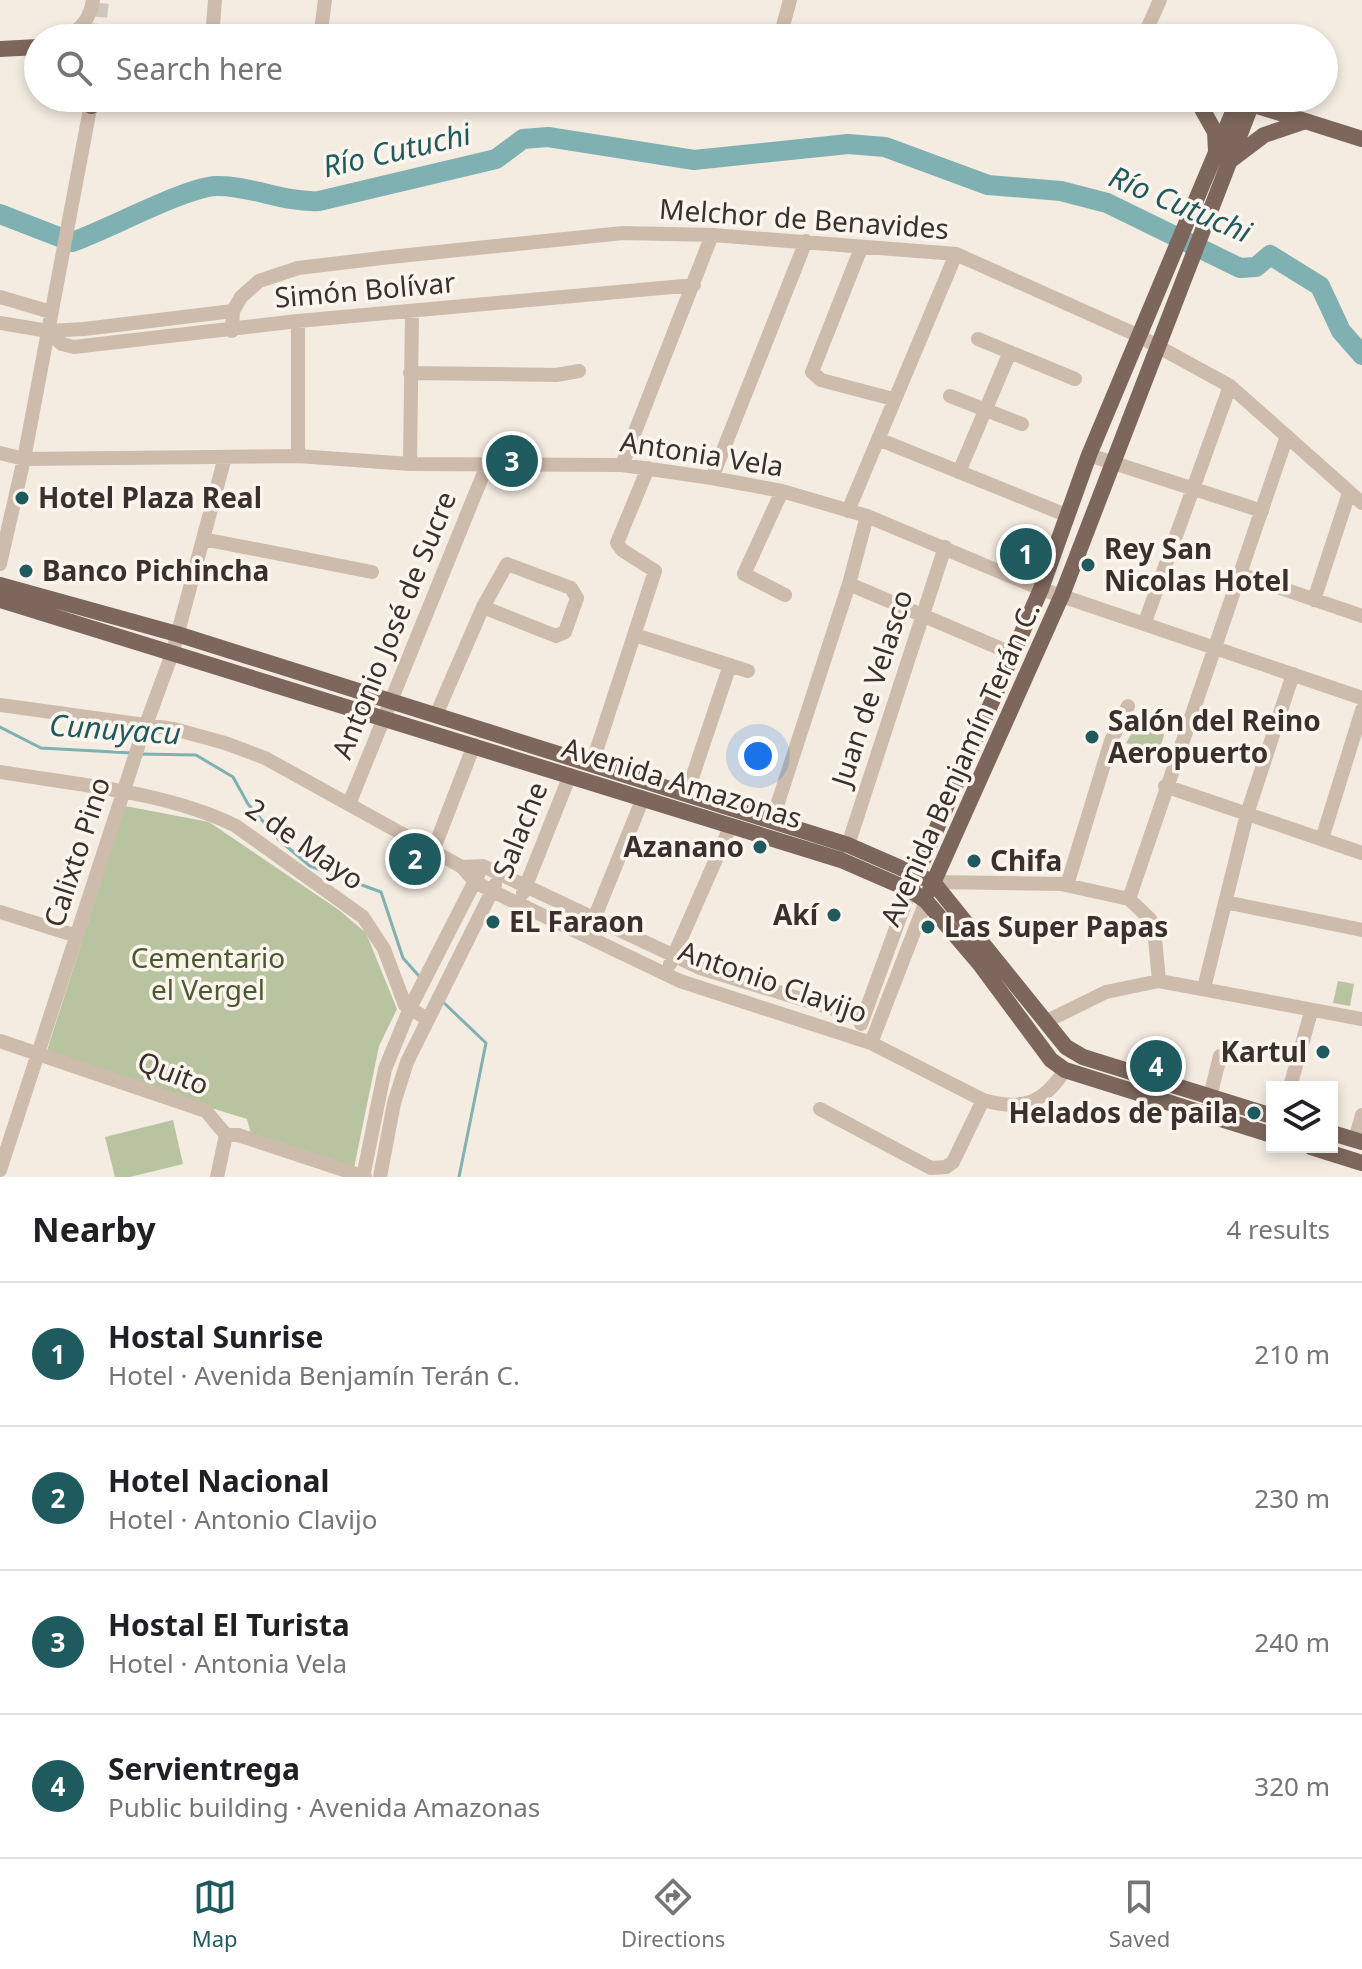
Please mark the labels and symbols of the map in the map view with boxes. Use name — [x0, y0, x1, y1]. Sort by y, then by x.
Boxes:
water label: Río Cutuchi — [319, 112, 476, 186]
water label: Río Cutuchi — [1103, 155, 1259, 252]
street label: Melchor de Benavides — [658, 189, 950, 247]
street label: Simón Bolívar — [273, 262, 457, 316]
street label: Antonia Vela — [618, 421, 786, 485]
pin: 3 — [486, 431, 538, 491]
place label: Hotel Plaza Real — [38, 478, 262, 516]
street label: Antonio José de Sucre — [322, 485, 464, 764]
marker: Hotel Plaza Real — [13, 489, 31, 507]
pin: 1 — [1000, 524, 1052, 584]
place label: Rey San Nicolas Hotel — [1104, 529, 1290, 599]
place label: Banco Pichincha — [42, 551, 269, 589]
marker: Rey San Nicolas Hotel — [1079, 556, 1097, 574]
marker: Banco Pichincha — [17, 562, 35, 580]
street label: Juan de Velasco — [820, 585, 921, 794]
street label: Avenida Benjamín Terán C. — [870, 596, 1048, 932]
place label: Salón del Reino Aeropuerto — [1108, 701, 1321, 771]
water label: Cunuyacu — [48, 703, 182, 754]
street label: Avenida Amazonas — [558, 727, 807, 837]
marker: Salón del Reino Aeropuerto — [1083, 728, 1101, 746]
your location — [738, 736, 778, 776]
street label: Calixto Pino — [34, 772, 118, 931]
street label: Salache — [483, 776, 556, 883]
street label: 2 de Mayo — [239, 789, 372, 898]
place label: Azanano — [623, 827, 744, 865]
pin: 2 — [389, 829, 441, 889]
marker: Azanano — [751, 838, 769, 856]
place label: Chifa — [990, 841, 1062, 879]
marker: Chifa — [965, 852, 983, 870]
place label: Akí — [773, 895, 820, 933]
place label: EL Faraon — [509, 902, 644, 940]
marker: Akí — [825, 906, 843, 924]
place label: Las Super Papas — [944, 907, 1168, 945]
marker: EL Faraon — [484, 913, 502, 931]
marker: Las Super Papas — [919, 918, 937, 936]
street label: Antonio Clavijo — [674, 931, 873, 1031]
park label: Cementario el Vergel — [131, 938, 285, 1008]
place label: Kartul — [1220, 1032, 1307, 1070]
pin: 4 — [1130, 1036, 1182, 1096]
street label: Quito — [132, 1041, 214, 1103]
marker: Kartul — [1314, 1043, 1332, 1061]
place label: Helados de paila — [1009, 1093, 1238, 1131]
marker: Helados de paila — [1245, 1104, 1263, 1122]

